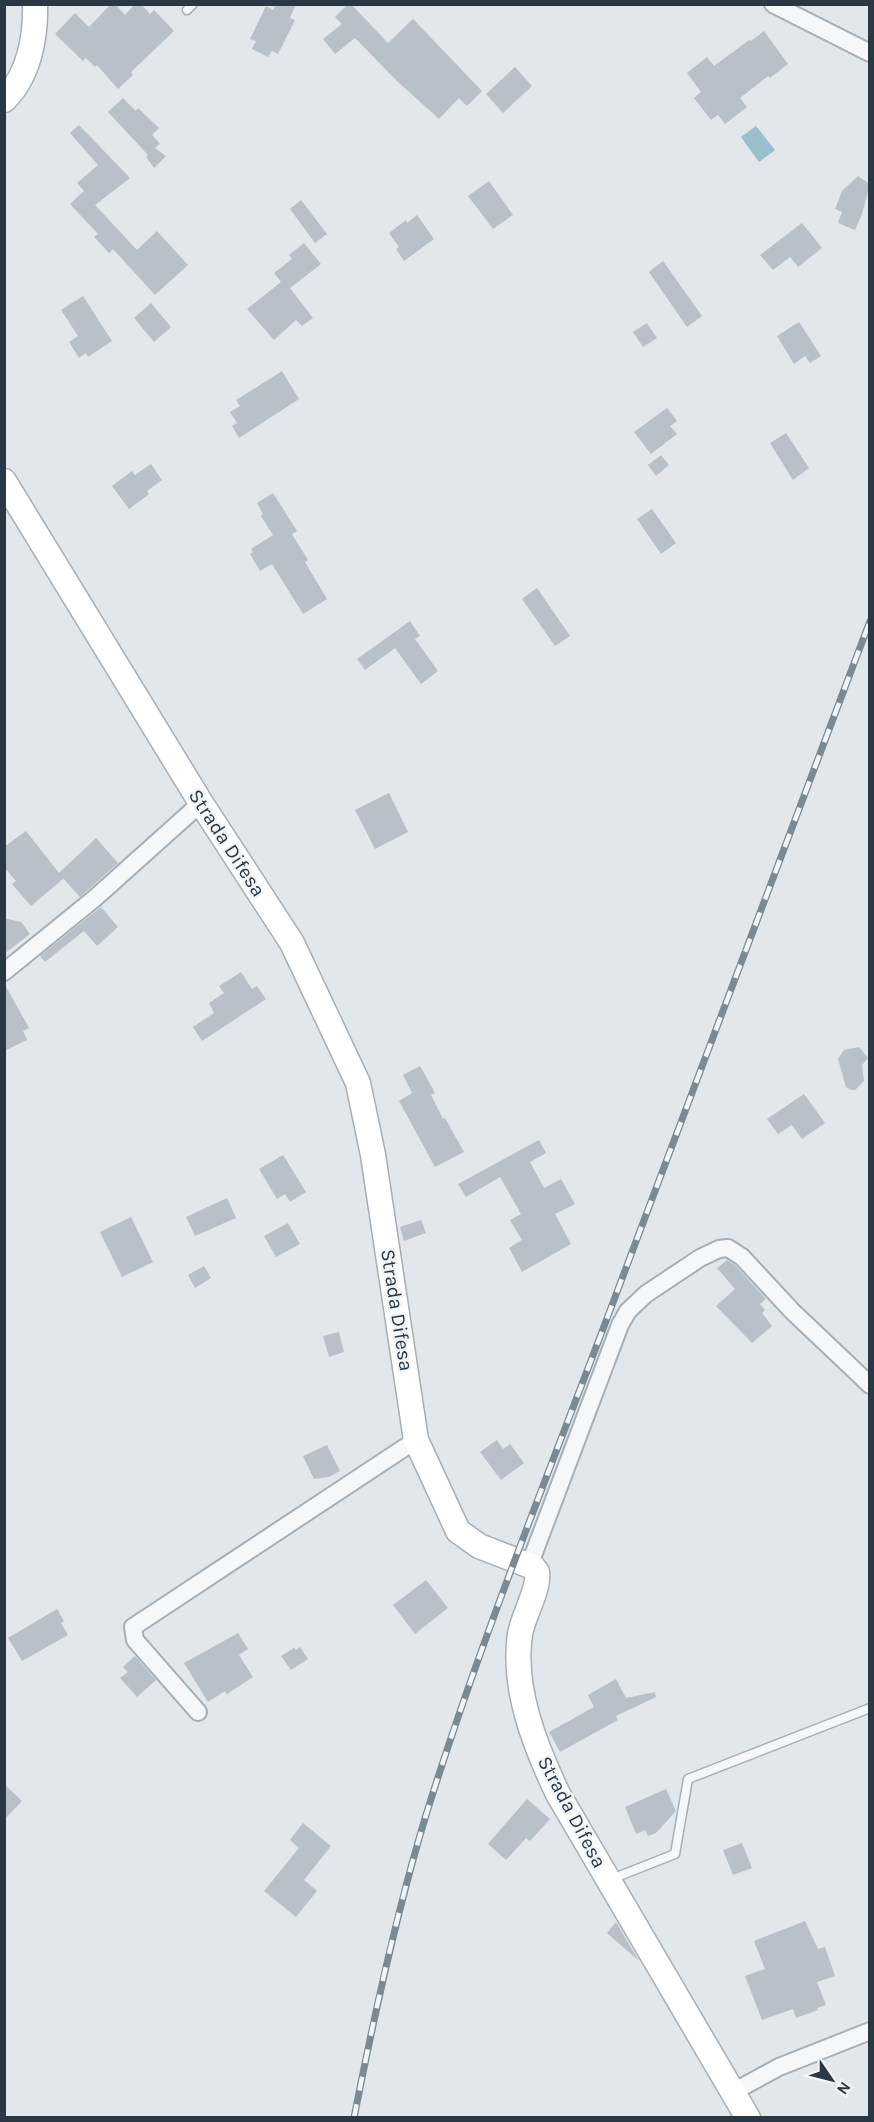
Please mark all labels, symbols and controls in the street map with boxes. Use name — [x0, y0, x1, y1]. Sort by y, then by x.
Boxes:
street label: Strada Difesa — [184, 785, 270, 901]
street label: Strada Difesa — [376, 1247, 418, 1373]
street label: Strada Difesa — [533, 1752, 611, 1872]
north arrow — [802, 2050, 862, 2110]
text: N — [833, 2078, 855, 2098]

